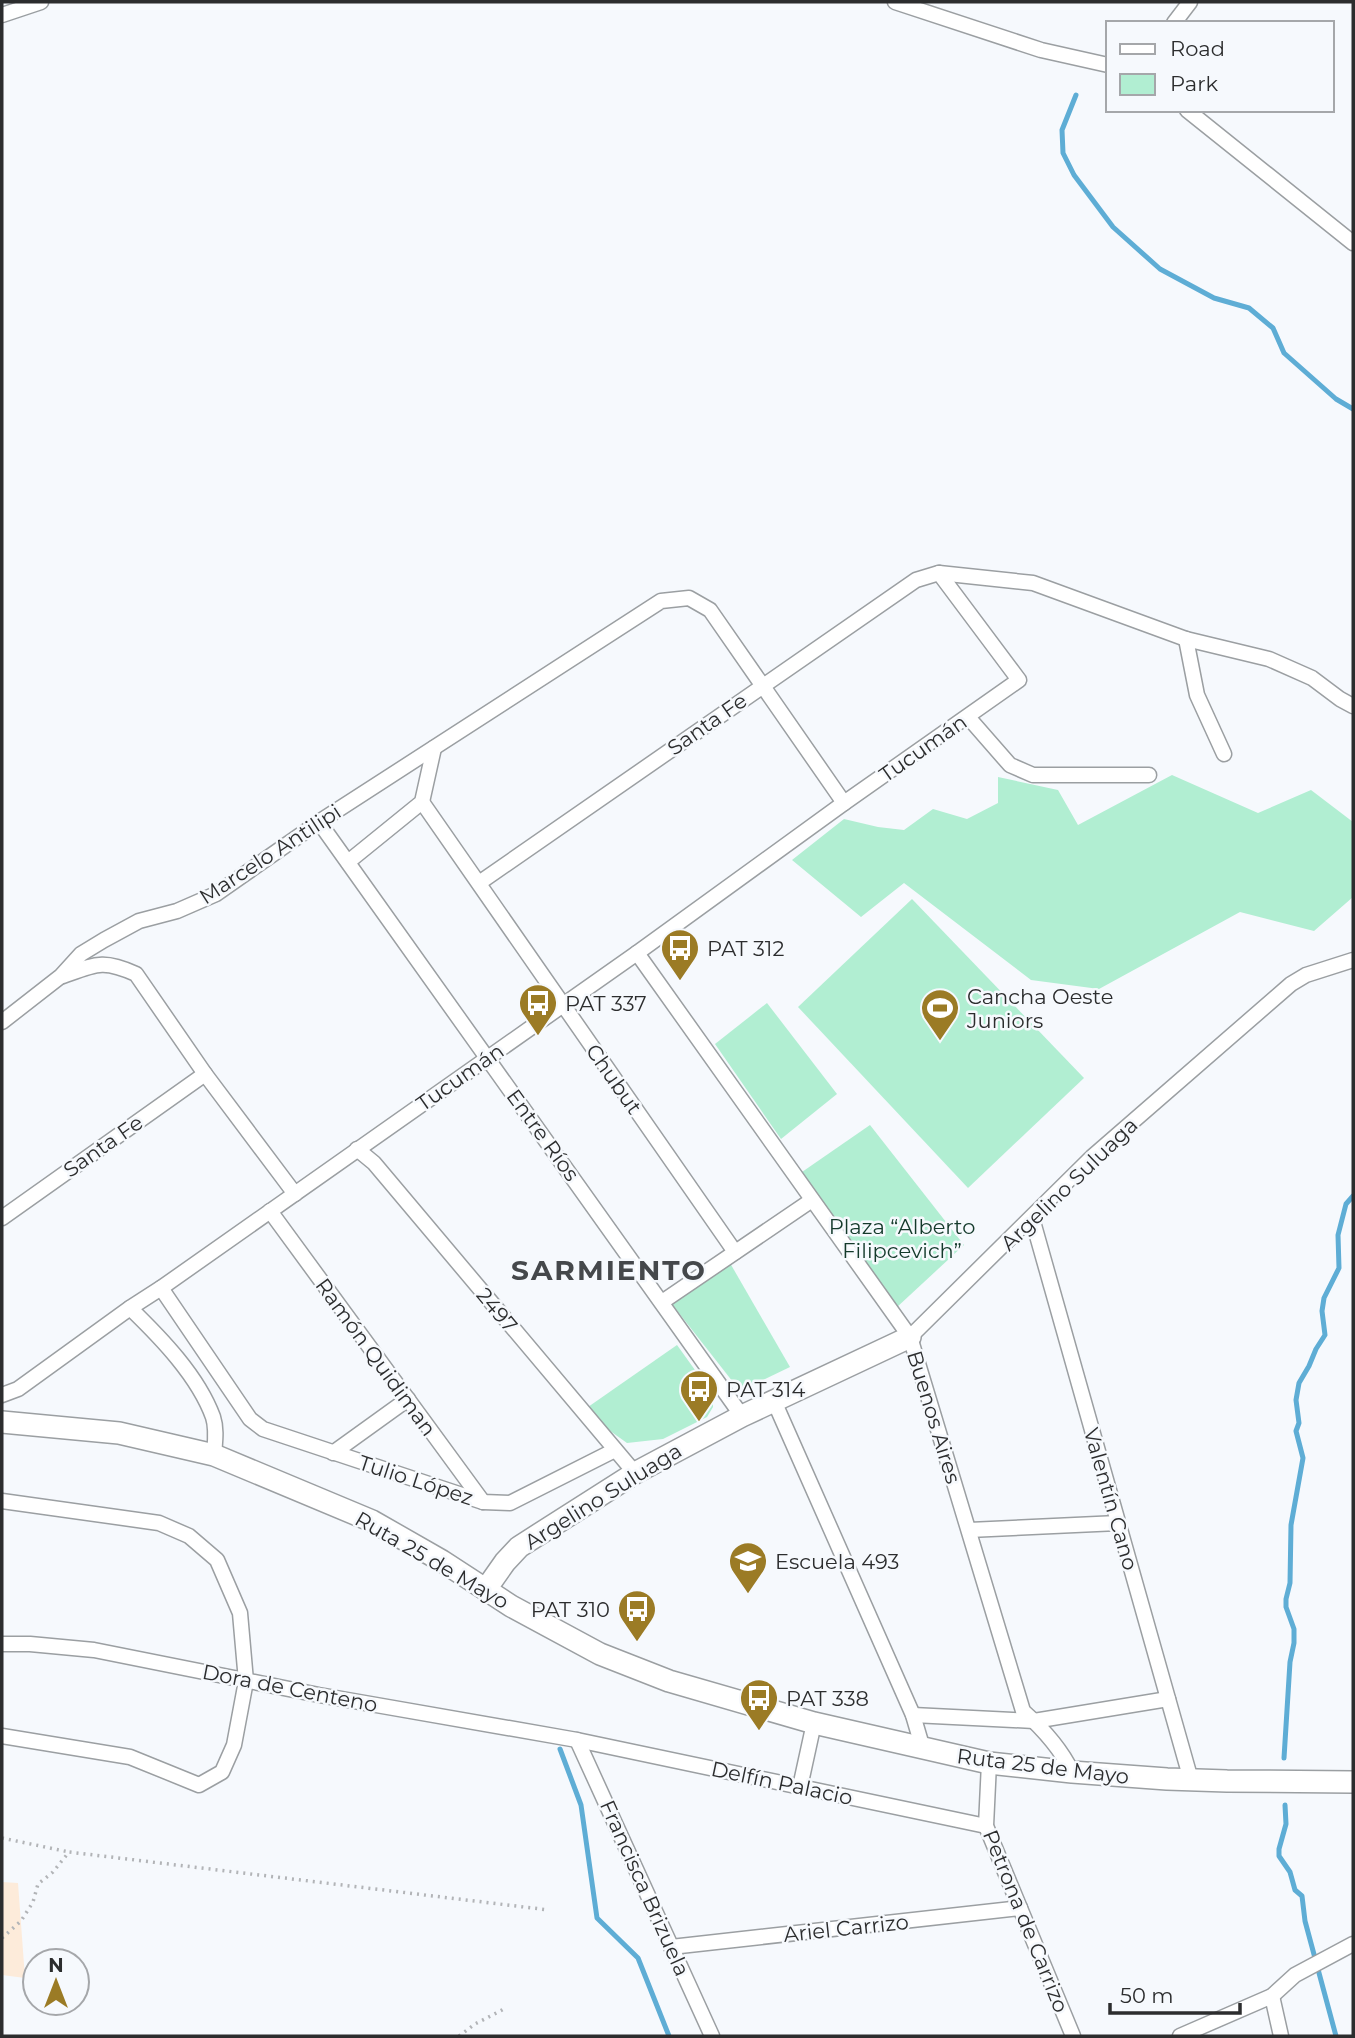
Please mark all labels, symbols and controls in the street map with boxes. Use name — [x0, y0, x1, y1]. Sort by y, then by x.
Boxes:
legend — [1106, 21, 1334, 112]
text: Road — [1170, 36, 1225, 61]
text: Park — [1170, 71, 1218, 96]
street label: Santa Fe — [663, 688, 751, 760]
street label: Tucumán — [875, 709, 971, 787]
street label: Marcelo Antilipi — [194, 799, 346, 909]
bus stop icon: PAT 312 — [659, 927, 701, 982]
place label: PAT 312 — [707, 936, 784, 961]
bus stop icon: PAT 337 — [517, 982, 559, 1037]
place label: Cancha Oeste Juniors — [966, 984, 1113, 1033]
sports icon: Cancha Oeste Juniors — [919, 987, 961, 1042]
place label: PAT 337 — [565, 991, 647, 1016]
street label: Tucumán — [412, 1038, 508, 1116]
street label: Chubut — [581, 1039, 647, 1119]
street label: Entre Ríos — [501, 1084, 585, 1186]
street label: Santa Fe — [59, 1110, 147, 1182]
street label: Argelino Suluaga — [995, 1112, 1143, 1256]
park label: Plaza “Alberto Filipcevich” — [829, 1214, 975, 1263]
district label: SARMIENTO — [511, 1253, 707, 1287]
street label: Ramón Quidiman — [310, 1273, 442, 1441]
street label: 2497 — [471, 1283, 523, 1337]
street label: Buenos Aires — [902, 1348, 966, 1486]
bus stop icon: PAT 314 — [678, 1368, 720, 1423]
place label: PAT 314 — [726, 1377, 805, 1402]
street label: Valentín Cano — [1079, 1425, 1143, 1573]
street label: Argelino Suluaga — [520, 1438, 686, 1554]
street label: Tulio López — [356, 1450, 476, 1510]
street label: Ruta 25 de Mayo — [351, 1506, 513, 1614]
school or university icon: Escuela 493 — [727, 1540, 769, 1595]
place label: Escuela 493 — [775, 1549, 899, 1574]
bus stop icon: PAT 310 — [616, 1588, 658, 1643]
place label: PAT 310 — [531, 1597, 610, 1622]
street label: Dora de Centeno — [200, 1659, 380, 1717]
bus stop icon: PAT 338 — [738, 1677, 780, 1732]
place label: PAT 338 — [786, 1686, 869, 1711]
street label: Ruta 25 de Mayo — [955, 1743, 1131, 1789]
street label: Delfín Palacio — [709, 1756, 855, 1810]
street label: Francisca Brizuela — [595, 1796, 695, 1980]
street label: Petrona de Carrizo — [978, 1826, 1074, 2016]
street label: Ariel Carrizo — [782, 1909, 910, 1947]
north arrow — [21, 1947, 91, 2017]
text: N — [48, 1954, 64, 1977]
scale bar — [1110, 1972, 1240, 2016]
text: 50 m — [1120, 1983, 1174, 2008]

